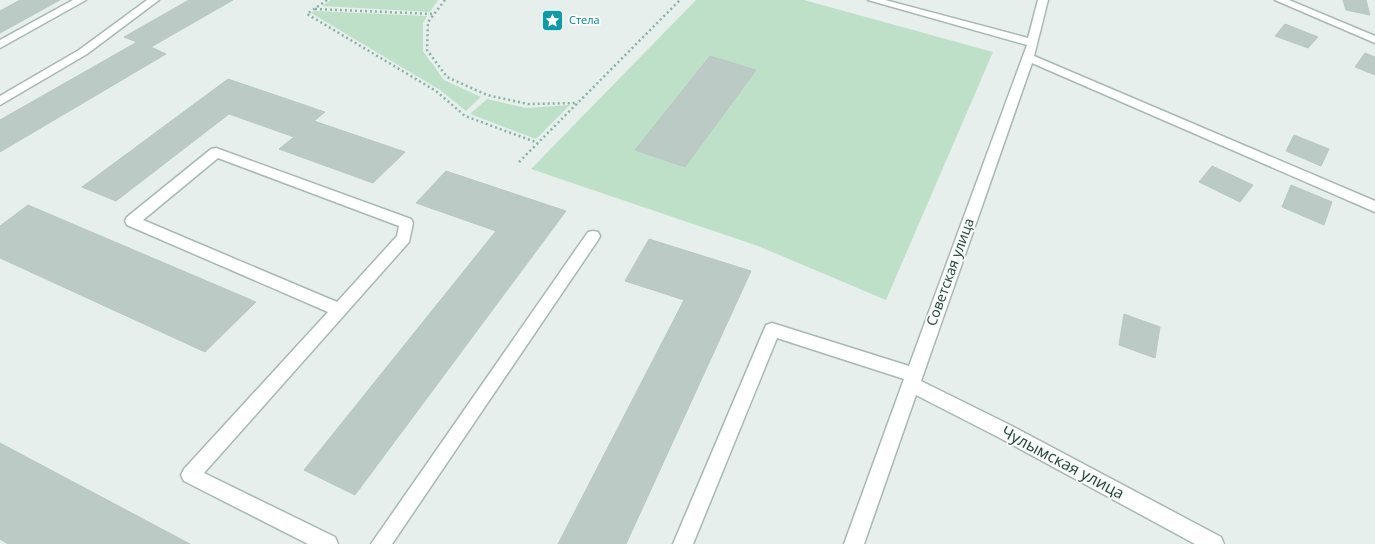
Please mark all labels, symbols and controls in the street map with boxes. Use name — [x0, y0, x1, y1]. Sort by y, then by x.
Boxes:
place icon: Стела — [541, 8, 565, 32]
place label: Стела — [569, 12, 600, 27]
street label: Советская улица — [921, 215, 978, 328]
street label: Чулымская улица — [998, 420, 1128, 504]

